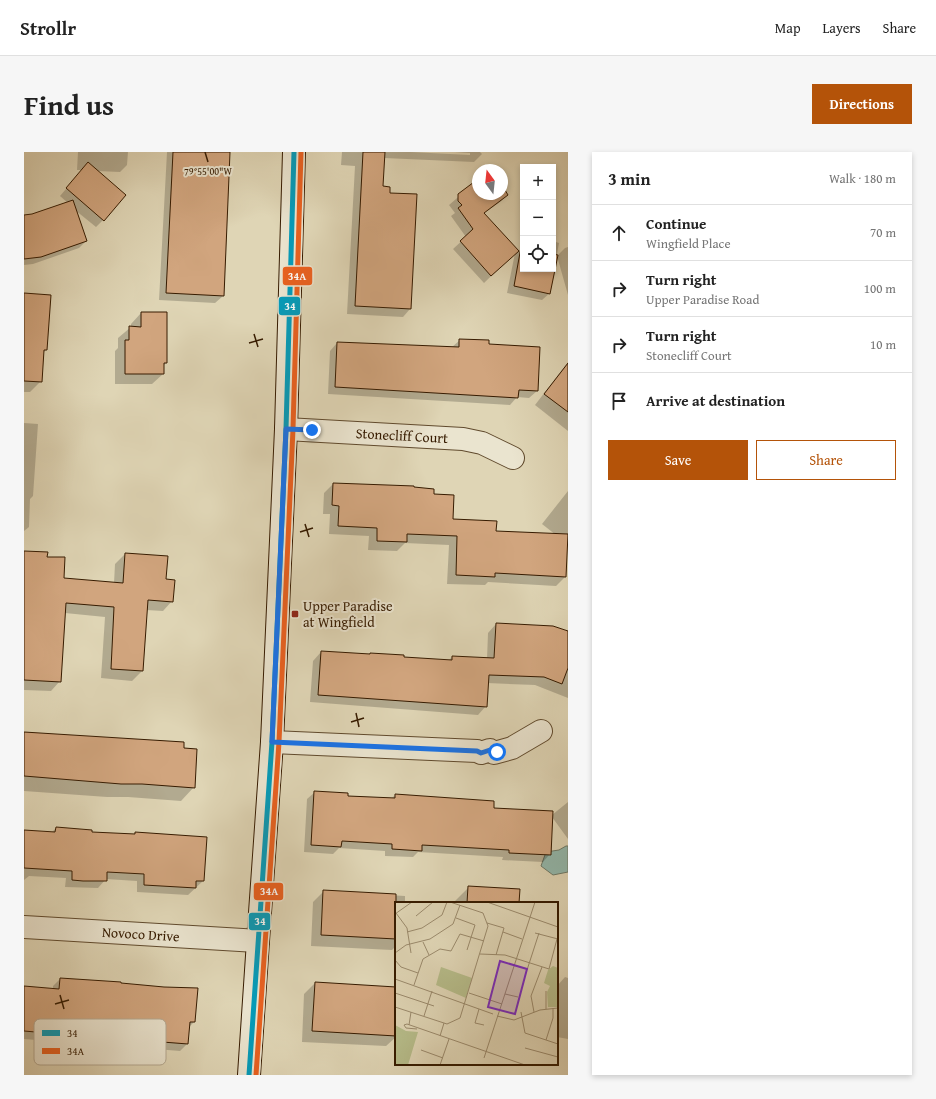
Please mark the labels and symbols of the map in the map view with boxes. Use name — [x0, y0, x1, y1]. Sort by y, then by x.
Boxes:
text: 79°55'00"W — [184, 164, 232, 179]
north arrow — [472, 164, 508, 200]
line badge: 34A — [282, 266, 313, 286]
text: 34A — [288, 268, 306, 284]
line badge: 34 — [278, 296, 301, 316]
text: 34 — [284, 298, 296, 314]
route end — [303, 421, 321, 439]
street label: Stonecliff Court — [355, 423, 449, 448]
place label: Upper Paradise at Wingfield — [303, 596, 393, 632]
marker: Upper Paradise at Wingfield — [290, 609, 300, 619]
route start — [488, 743, 506, 761]
line badge: 34A — [253, 882, 284, 901]
text: 34A — [260, 883, 278, 899]
inset map — [395, 902, 558, 1065]
line badge: 34 — [248, 912, 271, 931]
text: 34 — [254, 913, 266, 929]
street label: Novoco Drive — [101, 922, 181, 946]
legend — [34, 1019, 166, 1065]
text: 34 — [67, 1025, 78, 1041]
text: 34A — [67, 1043, 85, 1059]

